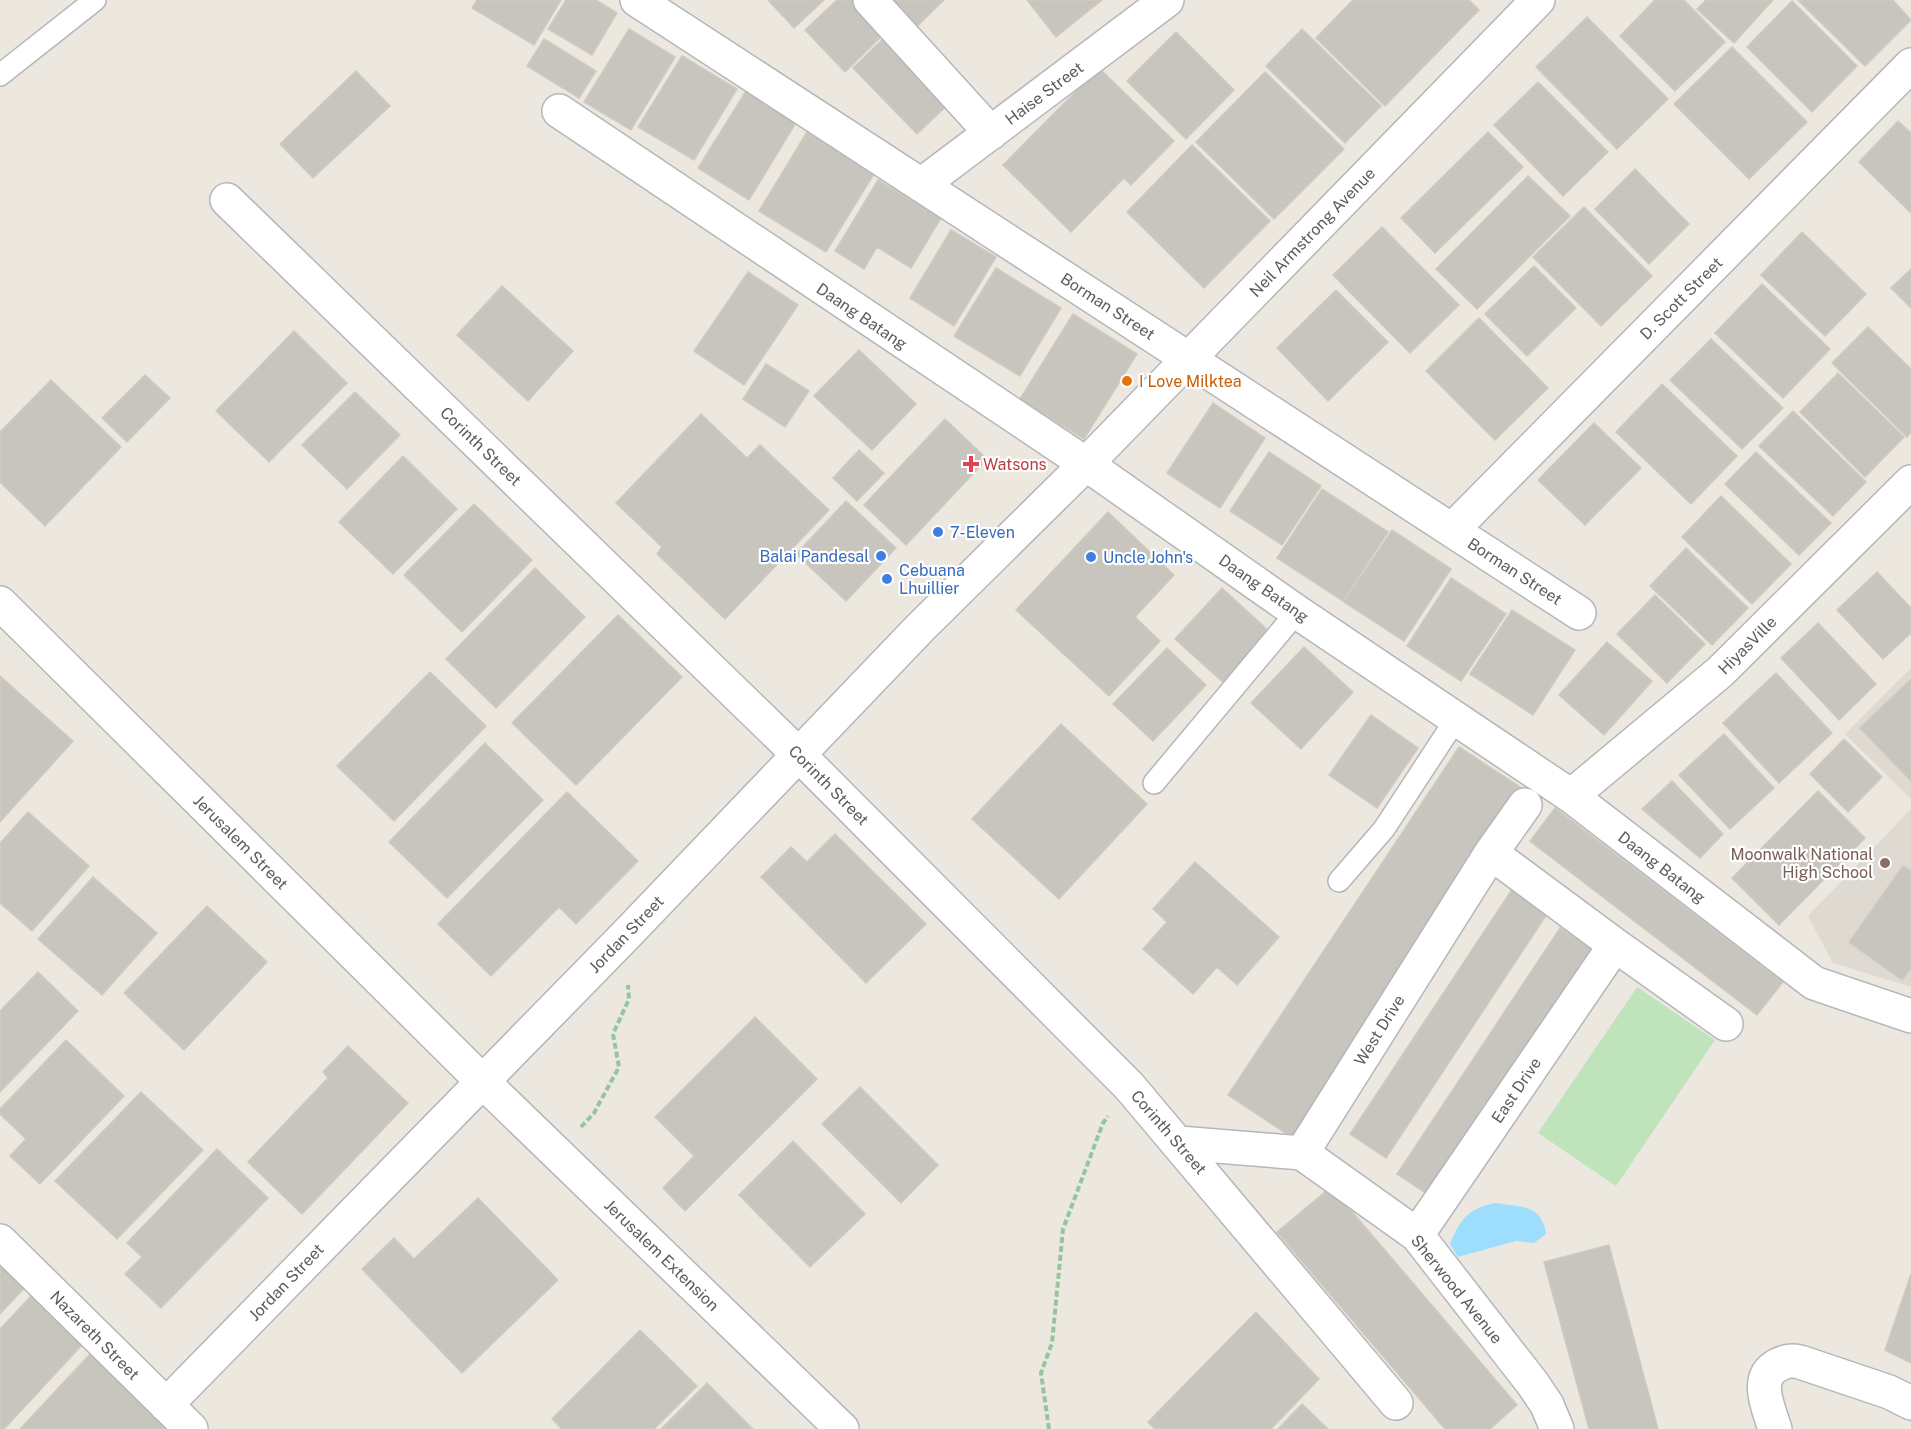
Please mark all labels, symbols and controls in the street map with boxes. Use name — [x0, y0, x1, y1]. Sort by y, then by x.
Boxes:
street label: Haise Street — [1002, 58, 1087, 129]
street label: Neil Armstrong Avenue — [1246, 164, 1379, 301]
street label: D. Scott Street — [1636, 253, 1726, 343]
street label: Borman Street — [1057, 269, 1158, 344]
street label: Daang Batang — [813, 279, 911, 354]
place label: I Love Milktea — [1139, 372, 1242, 391]
marker: I Love Milktea — [1120, 374, 1134, 388]
street label: Corinth Street — [436, 403, 525, 490]
place label: Watsons — [983, 455, 1047, 474]
marker: Watsons — [964, 457, 978, 471]
place label: 7-Eleven — [950, 523, 1015, 542]
marker: 7-Eleven — [931, 525, 945, 539]
street label: Borman Street — [1464, 534, 1565, 609]
place label: Balai Pandesal — [759, 547, 869, 566]
place label: Uncle John's — [1103, 548, 1193, 567]
marker: Balai Pandesal — [874, 549, 888, 563]
marker: Uncle John's — [1084, 550, 1098, 564]
street label: Daang Batang — [1215, 550, 1312, 626]
place label: Cebuana Lhuillier — [899, 561, 965, 598]
marker: Cebuana Lhuillier — [880, 572, 894, 586]
street label: HiyasVille — [1714, 612, 1780, 678]
street label: Corinth Street — [785, 741, 873, 829]
street label: Jerusalem Street — [189, 791, 292, 894]
street label: Daang Batang — [1614, 827, 1709, 907]
place label: Moonwalk National High School — [1730, 845, 1873, 882]
marker: Moonwalk National High School — [1878, 856, 1892, 870]
street label: Jordan Street — [585, 892, 668, 977]
street label: West Drive — [1350, 991, 1409, 1069]
street label: East Drive — [1488, 1054, 1545, 1127]
street label: Corinth Street — [1127, 1086, 1210, 1178]
street label: Jerusalem Extension — [600, 1196, 723, 1315]
street label: Sherwood Avenue — [1407, 1231, 1506, 1347]
street label: Jordan Street — [245, 1240, 328, 1325]
street label: Nazareth Street — [46, 1287, 143, 1384]

